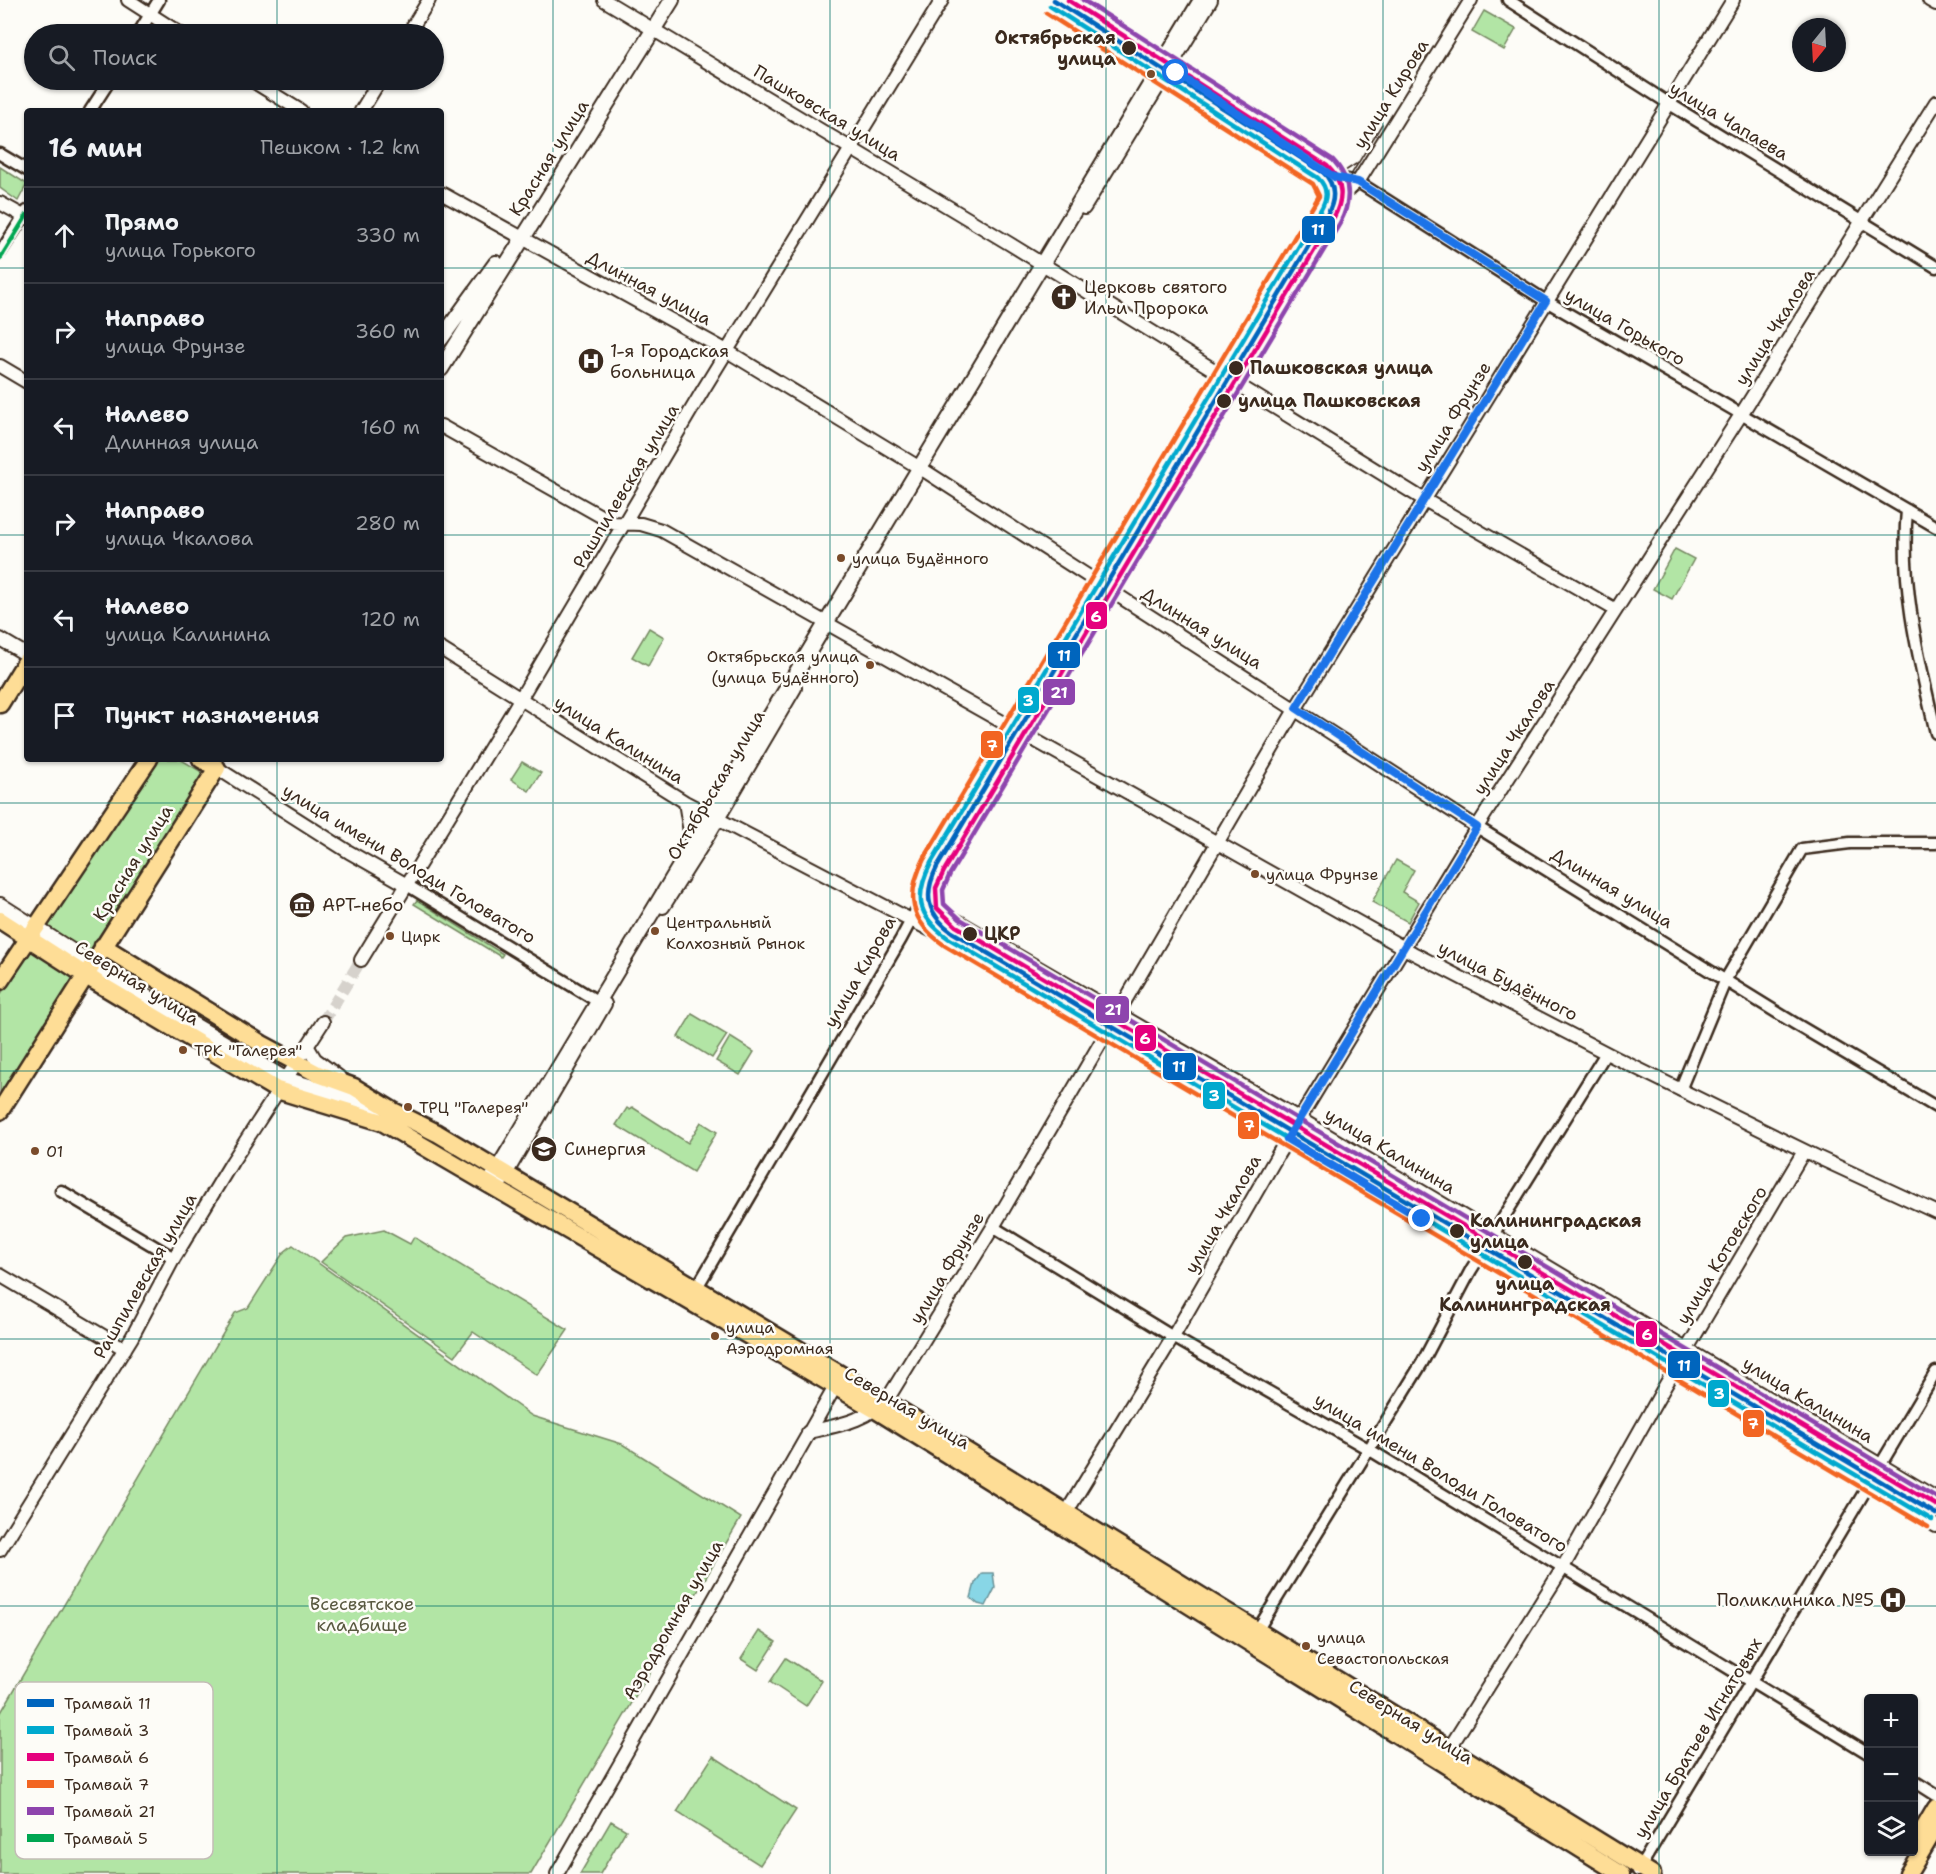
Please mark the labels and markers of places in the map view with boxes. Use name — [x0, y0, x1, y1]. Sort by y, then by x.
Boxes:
place label: Октябрьская улица — [995, 26, 1117, 71]
marker: Октябрьская улица — [1120, 39, 1138, 57]
unlabelled marker — [1145, 68, 1157, 80]
place label: Церковь святого Ильи Пророка — [1084, 275, 1227, 320]
church icon: Церковь святого Ильи Пророка — [1049, 282, 1079, 312]
place label: 1-я Городская больница — [610, 339, 729, 384]
hospital icon: 1-я Городская больница — [576, 346, 606, 376]
place label: Пашковская улица — [1250, 356, 1434, 380]
marker: Пашковская улица — [1227, 359, 1245, 377]
place label: улица Пашковская — [1238, 389, 1421, 413]
marker: улица Пашковская — [1215, 392, 1233, 410]
place label: улица Будённого — [852, 548, 989, 569]
marker: улица Будённого — [835, 552, 847, 564]
place label: Октябрьская улица (улица Будённого) — [707, 646, 859, 688]
marker: Октябрьская улица (улица Будённого) — [864, 659, 876, 671]
place label: улица Фрунзе — [1266, 864, 1378, 885]
marker: улица Фрунзе — [1249, 868, 1261, 880]
museum icon: АРТ-небо — [287, 890, 317, 920]
place label: АРТ-небо — [322, 893, 403, 917]
place label: Центральный Колхозный Рынок — [666, 912, 806, 954]
place label: ЦКР — [984, 922, 1021, 946]
marker: Центральный Колхозный Рынок — [649, 925, 661, 937]
marker: ЦКР — [961, 925, 979, 943]
place label: Цирк — [401, 926, 441, 947]
marker: Цирк — [384, 930, 396, 942]
place label: ТРК "Галерея" — [194, 1040, 302, 1061]
marker: ТРК "Галерея" — [177, 1044, 189, 1056]
place label: ТРЦ "Галерея" — [419, 1097, 528, 1118]
marker: ТРЦ "Галерея" — [402, 1101, 414, 1113]
school or university icon: Синергия — [529, 1134, 559, 1164]
place label: Синергия — [564, 1137, 646, 1161]
place label: 01 — [46, 1141, 63, 1162]
marker: 01 — [29, 1145, 41, 1157]
place label: Калининградская улица — [1470, 1209, 1642, 1254]
marker: Калининградская улица — [1448, 1222, 1466, 1240]
marker: улица Калининградская — [1516, 1253, 1534, 1271]
place label: улица Калининградская — [1439, 1272, 1611, 1317]
place label: улица Аэродромная — [726, 1317, 833, 1359]
marker: улица Аэродромная — [709, 1330, 721, 1342]
hospital icon: Поликлиника №5 — [1878, 1585, 1908, 1615]
place label: Поликлиника №5 — [1717, 1588, 1874, 1612]
place label: улица Севастопольская — [1317, 1627, 1449, 1669]
marker: улица Севастопольская — [1300, 1640, 1312, 1652]

